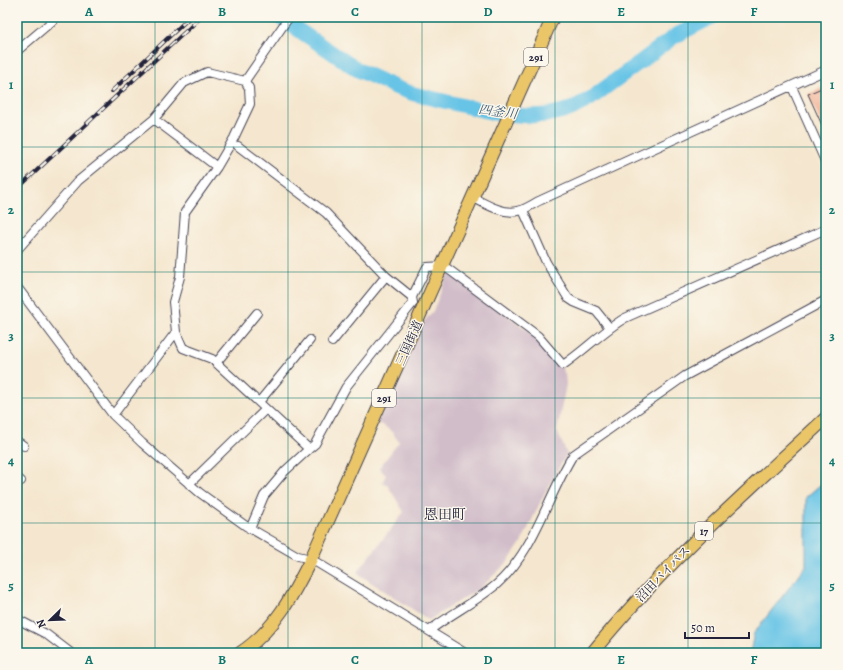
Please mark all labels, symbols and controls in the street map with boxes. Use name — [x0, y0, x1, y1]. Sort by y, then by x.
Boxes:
text: A — [84, 3, 94, 20]
text: B — [218, 3, 226, 20]
text: C — [351, 3, 359, 20]
text: D — [483, 3, 493, 20]
text: E — [617, 3, 625, 20]
text: F — [751, 3, 758, 20]
road number: 291 — [524, 48, 548, 66]
text: 1 — [9, 76, 14, 93]
text: 1 — [830, 76, 835, 93]
water label: 四釜川 — [477, 100, 520, 123]
text: 2 — [8, 201, 15, 218]
text: 2 — [829, 201, 836, 218]
street label: 三国街道 — [392, 318, 426, 368]
text: 3 — [8, 327, 14, 344]
text: 3 — [829, 327, 835, 344]
road number: 291 — [372, 389, 396, 407]
text: 4 — [8, 452, 14, 469]
text: 4 — [829, 452, 835, 469]
district label: 恩田町 — [424, 505, 466, 524]
road number: 17 — [695, 522, 713, 540]
street label: 沼田バイパス — [632, 543, 694, 605]
text: 5 — [8, 577, 14, 594]
text: 5 — [829, 577, 835, 594]
north arrow — [30, 600, 70, 640]
scale bar — [685, 614, 749, 640]
text: N — [33, 617, 50, 630]
text: 50 m — [691, 620, 715, 636]
text: A — [84, 651, 94, 668]
text: B — [218, 651, 226, 668]
text: C — [351, 651, 359, 668]
text: D — [483, 651, 493, 668]
text: E — [617, 651, 625, 668]
text: F — [751, 651, 758, 668]

